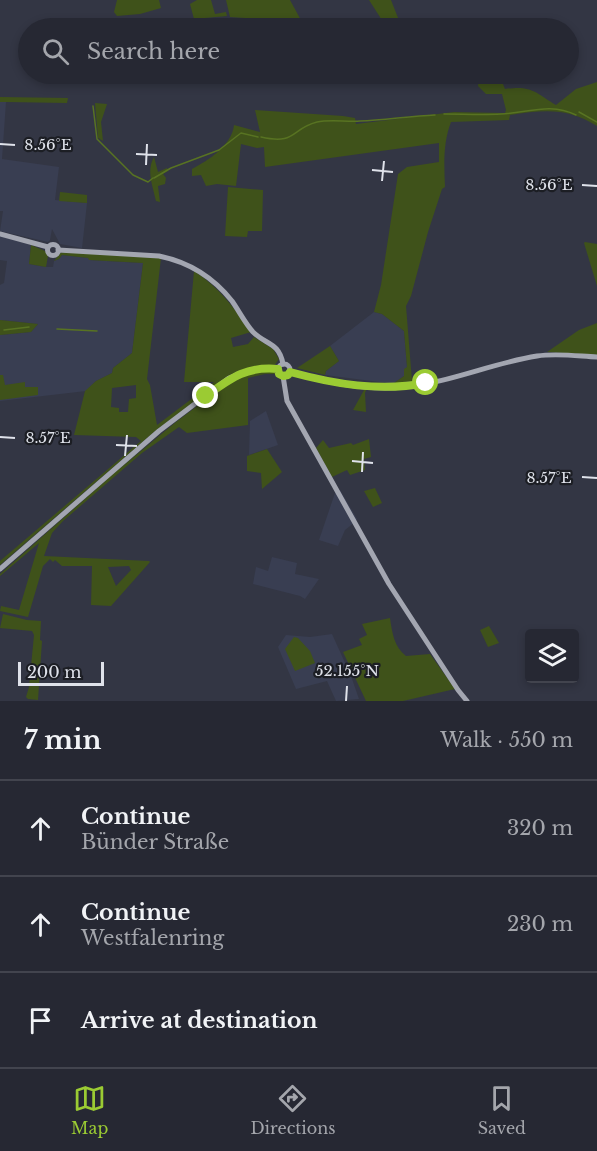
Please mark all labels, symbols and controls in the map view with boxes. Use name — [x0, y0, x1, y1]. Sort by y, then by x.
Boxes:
search box — [18, 18, 579, 84]
icon: search — [39, 35, 72, 68]
text: Search here — [87, 38, 220, 65]
text: 8.56°E — [24, 135, 72, 154]
text: 8.56°E — [525, 175, 573, 194]
route start — [412, 369, 438, 395]
route end — [192, 382, 218, 408]
text: 8.57°E — [25, 428, 71, 447]
text: 8.57°E — [526, 468, 572, 487]
map controls — [525, 629, 579, 683]
button: layers — [525, 629, 579, 683]
scale bar — [18, 659, 104, 686]
text: 52.155°N — [315, 661, 379, 680]
text: 200 m — [27, 662, 81, 682]
text: 7 min — [24, 724, 101, 756]
text: Walk · 550 m — [440, 728, 573, 752]
text: Continue — [81, 803, 190, 830]
icon: ahead — [24, 812, 57, 845]
text: 320 m — [507, 816, 573, 840]
text: Bünder Straße — [81, 830, 229, 854]
text: Continue — [81, 899, 190, 926]
icon: ahead — [24, 908, 57, 941]
text: 230 m — [507, 912, 573, 936]
text: Westfalenring — [81, 926, 224, 950]
icon: arrive — [24, 1004, 57, 1037]
text: Arrive at destination — [81, 1007, 318, 1034]
tab: Map — [71, 1082, 108, 1138]
tab: Directions — [250, 1082, 335, 1138]
tab: Saved — [478, 1082, 526, 1138]

